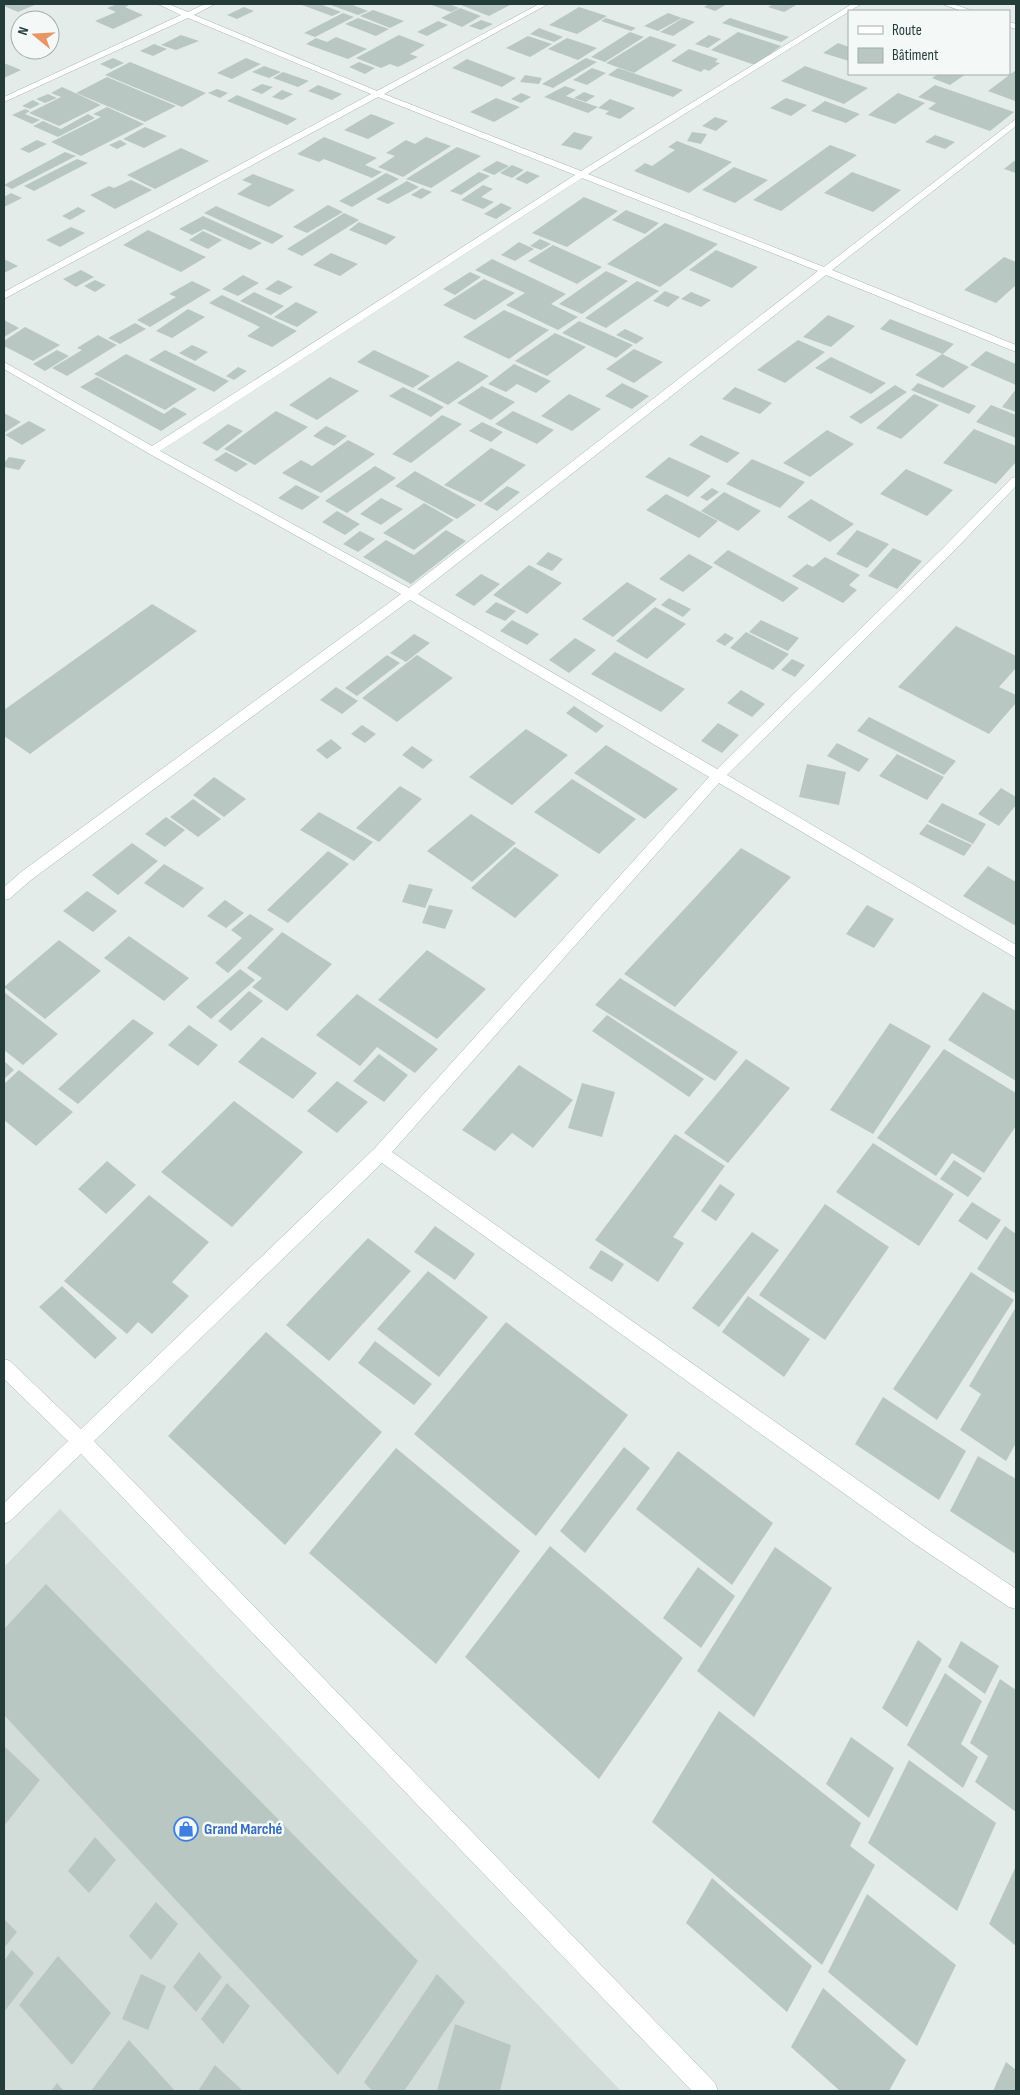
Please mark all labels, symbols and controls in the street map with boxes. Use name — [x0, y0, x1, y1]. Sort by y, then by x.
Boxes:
north arrow — [10, 10, 60, 60]
legend — [848, 10, 1010, 75]
text: Route — [892, 21, 922, 40]
text: N — [14, 25, 32, 37]
text: Bâtiment — [892, 46, 939, 65]
shop icon: Grand Marché — [173, 1816, 199, 1842]
place label: Grand Marché — [204, 1820, 283, 1839]

